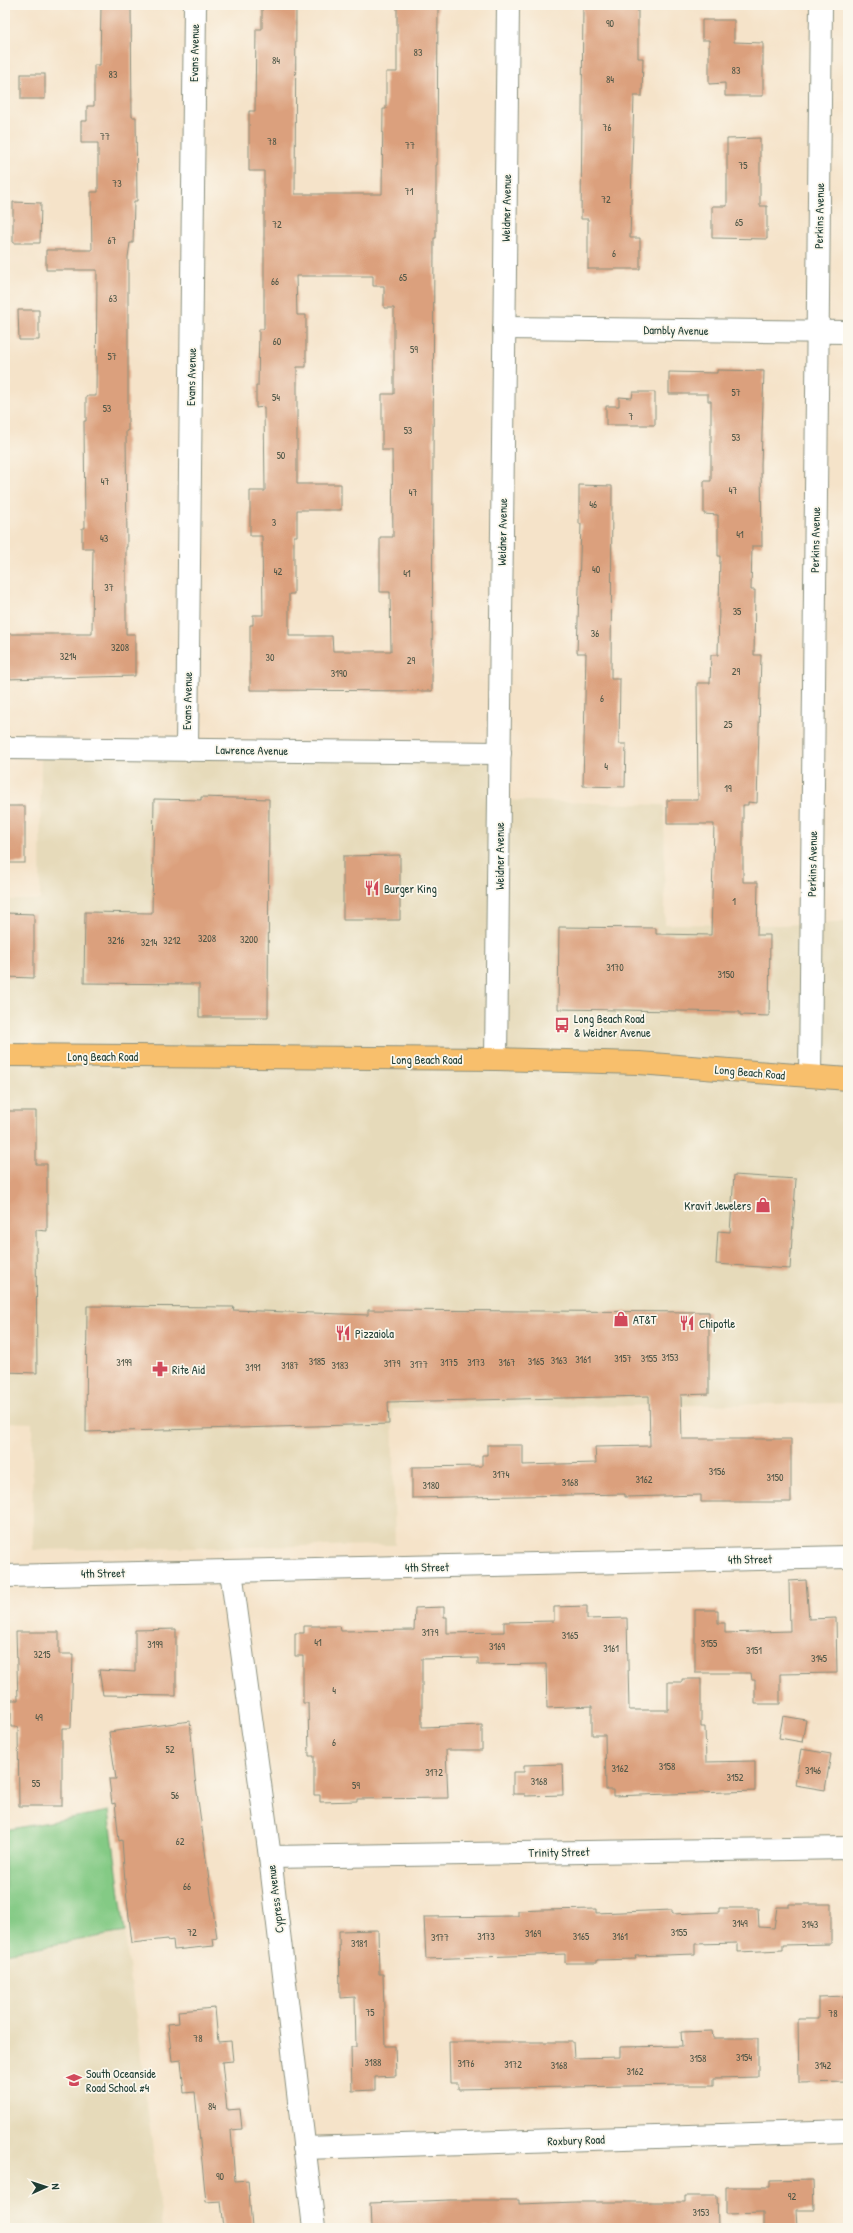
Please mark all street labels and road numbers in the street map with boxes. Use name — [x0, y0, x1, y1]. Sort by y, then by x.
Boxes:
street label: Evans Avenue — [185, 24, 203, 82]
street label: Weidner Avenue — [497, 174, 515, 242]
street label: Perkins Avenue — [810, 183, 828, 249]
street label: Dambly Avenue — [643, 321, 709, 339]
street label: Evans Avenue — [182, 348, 200, 406]
street label: Weidner Avenue — [493, 498, 511, 566]
street label: Perkins Avenue — [806, 507, 824, 573]
street label: Evans Avenue — [178, 672, 196, 730]
street label: Lawrence Avenue — [216, 741, 288, 759]
street label: Weidner Avenue — [491, 822, 508, 890]
street label: Perkins Avenue — [803, 831, 821, 897]
street label: Long Beach Road — [68, 1048, 139, 1065]
street label: Long Beach Road — [392, 1051, 463, 1068]
street label: Long Beach Road — [714, 1060, 786, 1084]
street label: 4th Street — [728, 1550, 773, 1568]
street label: 4th Street — [405, 1558, 450, 1576]
street label: 4th Street — [81, 1564, 126, 1582]
street label: Trinity Street — [528, 1843, 590, 1861]
street label: Cypress Avenue — [262, 1864, 288, 1934]
street label: Roxbury Road — [547, 2130, 605, 2149]

